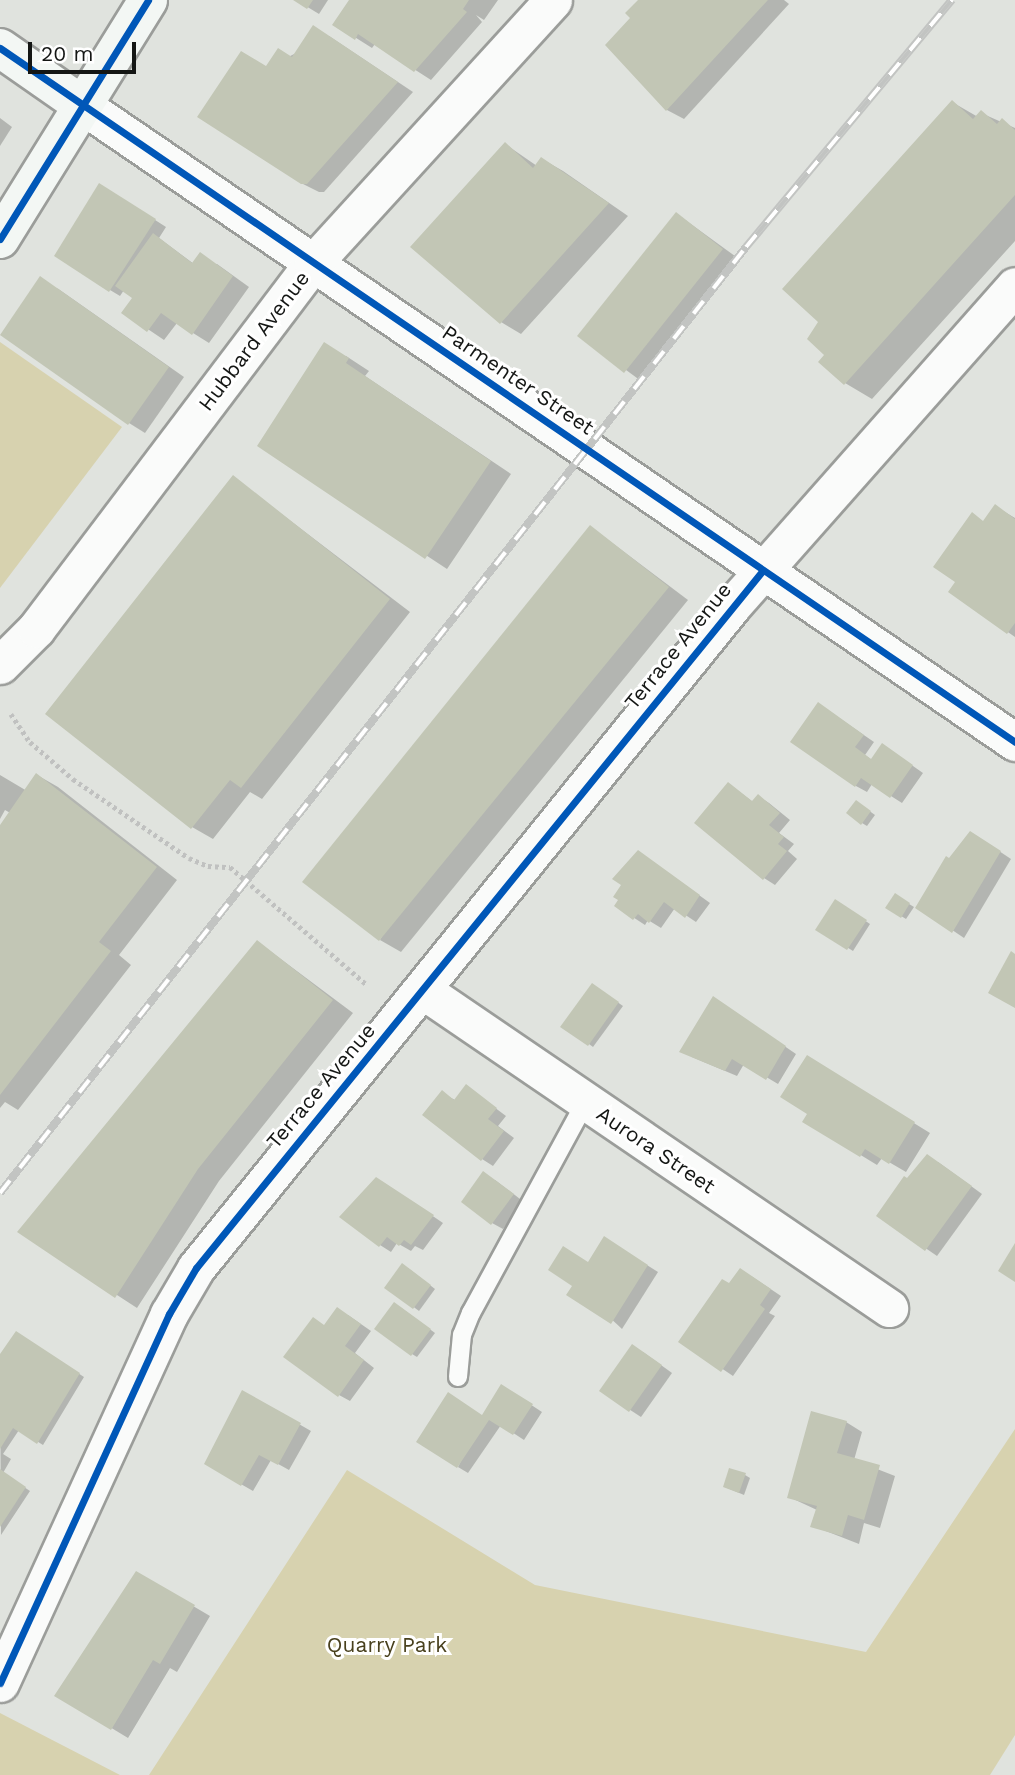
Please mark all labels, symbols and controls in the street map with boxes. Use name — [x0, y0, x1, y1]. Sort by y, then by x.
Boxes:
scale bar — [32, 28, 140, 72]
text: 20 m — [41, 41, 93, 66]
street label: Hubbard Avenue — [193, 266, 315, 416]
street label: Parmenter Street — [437, 320, 599, 440]
street label: Terrace Avenue — [619, 577, 737, 715]
street label: Terrace Avenue — [261, 1018, 381, 1154]
street label: Aurora Street — [592, 1101, 720, 1199]
park label: Quarry Park — [327, 1632, 447, 1658]

